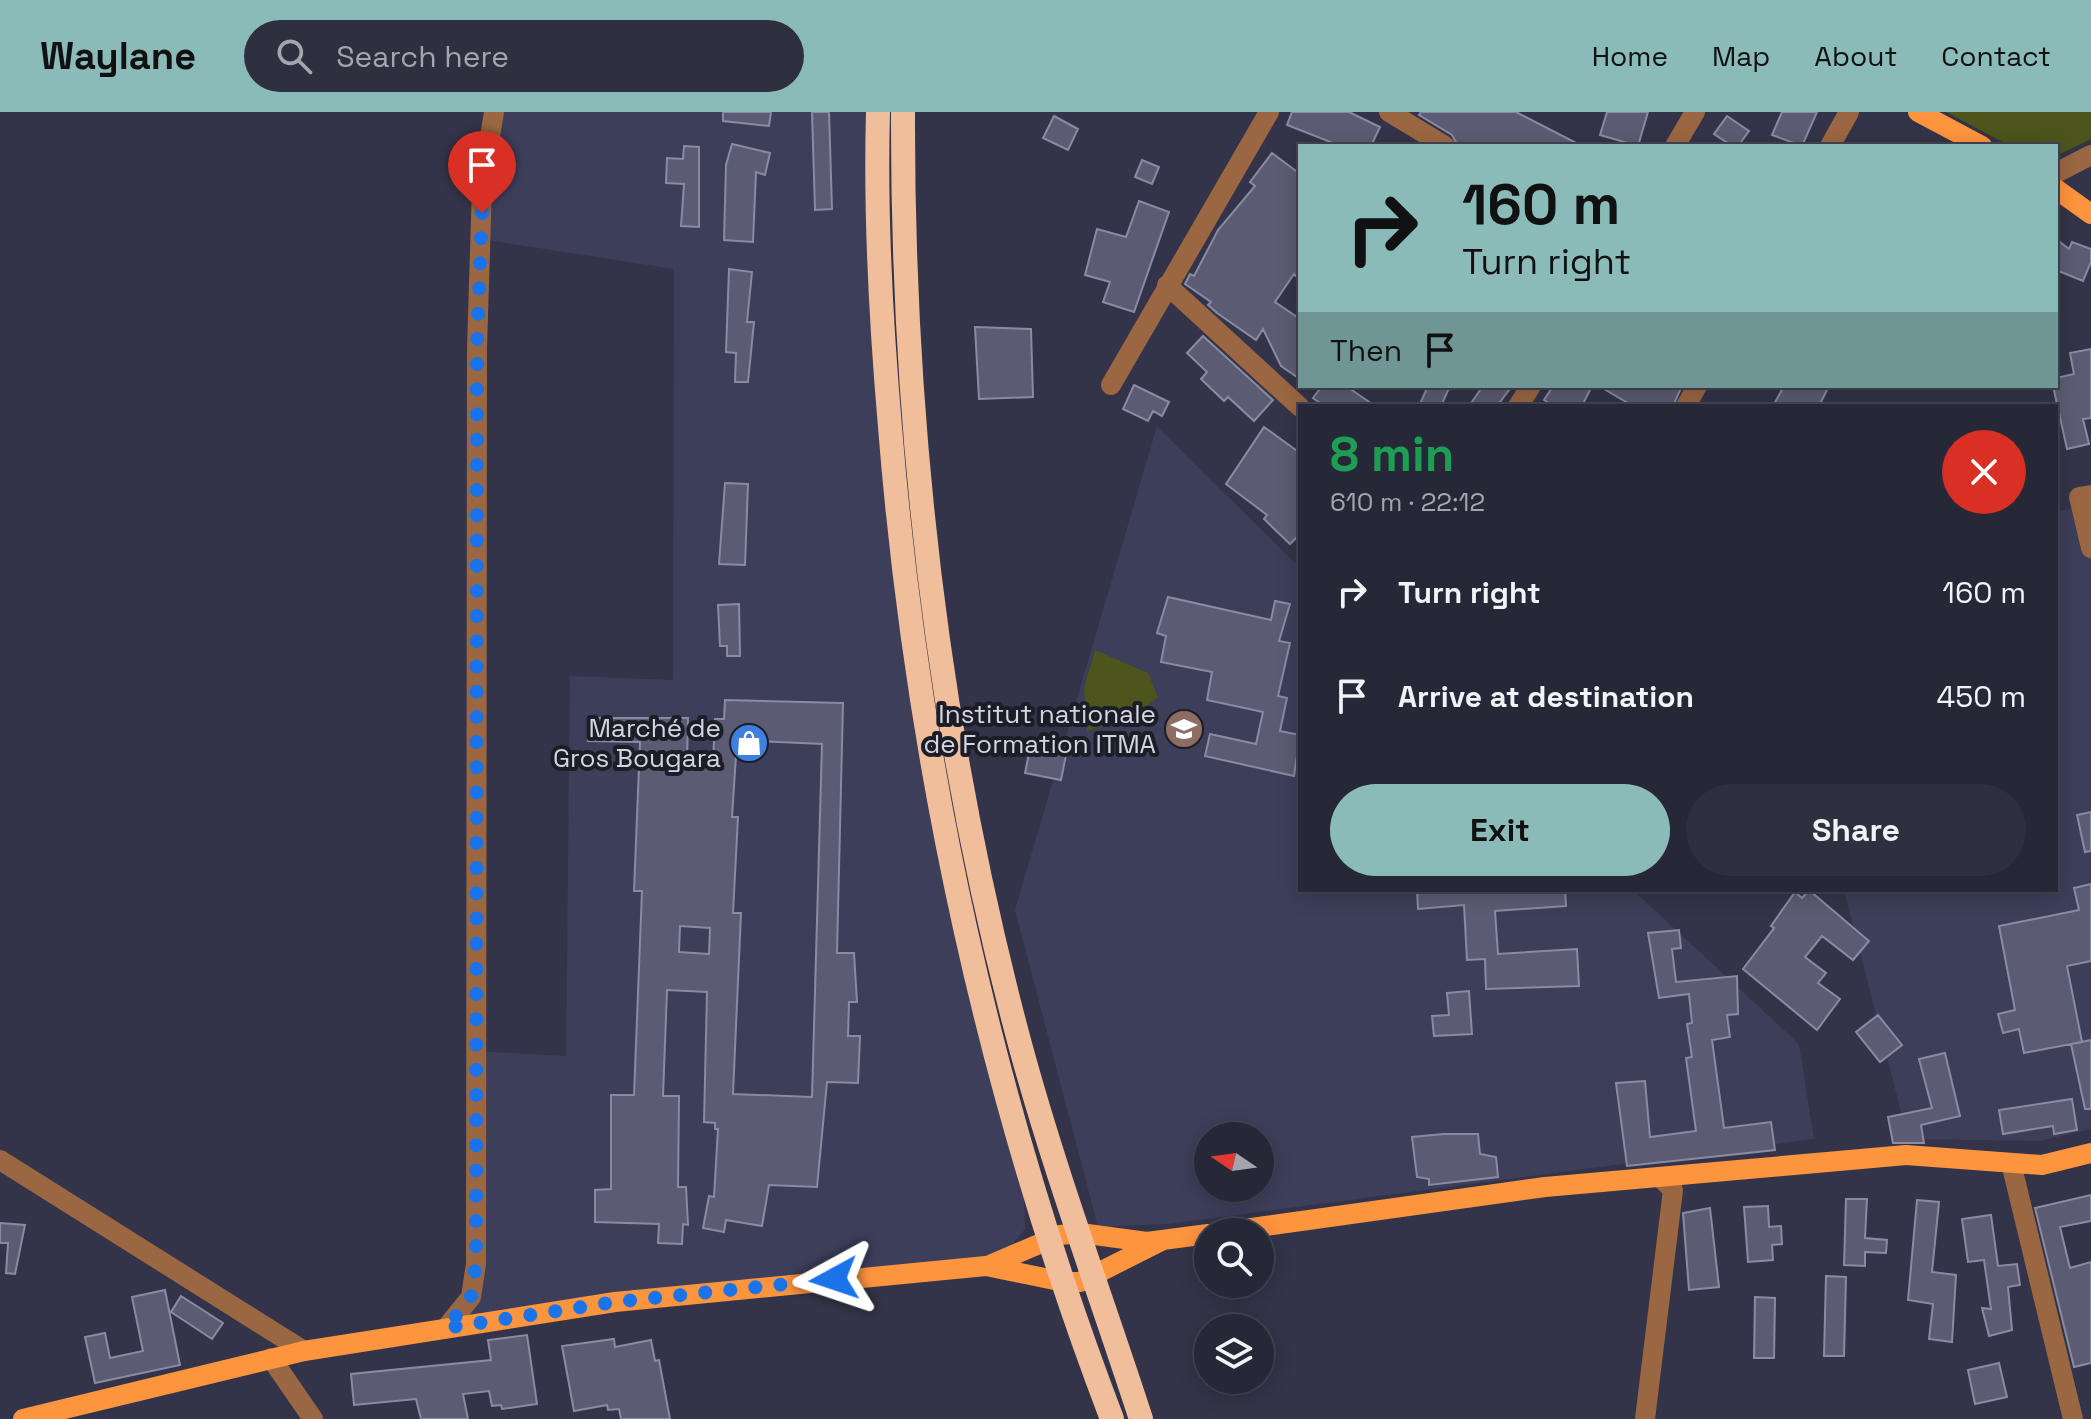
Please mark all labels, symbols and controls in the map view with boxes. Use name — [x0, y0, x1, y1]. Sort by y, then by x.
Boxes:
search box — [244, 20, 804, 92]
text: Waylane — [40, 32, 196, 80]
icon: search — [272, 34, 316, 78]
text: Search here — [336, 37, 509, 76]
text: Home — [1592, 38, 1668, 74]
text: Map — [1712, 38, 1770, 74]
text: About — [1814, 38, 1897, 74]
text: Contact — [1941, 38, 2051, 74]
pin — [448, 131, 516, 213]
icon: arrive — [460, 143, 504, 187]
text: 160 m — [1462, 169, 1620, 240]
icon: right — [1330, 176, 1434, 280]
text: Turn right — [1462, 239, 1631, 285]
icon: arrive — [1418, 328, 1462, 372]
text: Then — [1330, 331, 1402, 370]
text: 8 min — [1330, 424, 1454, 485]
button: close — [1942, 430, 2026, 514]
text: 610 m · 22:12 — [1330, 485, 1485, 519]
icon: right — [1330, 570, 1374, 614]
text: Turn right — [1398, 573, 1541, 612]
text: 160 m — [1942, 573, 2026, 612]
icon: arrive — [1330, 674, 1374, 718]
text: Arrive at destination — [1398, 677, 1694, 716]
text: 450 m — [1937, 677, 2026, 716]
place label: Institut nationale de Formation ITMA — [923, 697, 1156, 761]
school or university icon: Institut nationale de Formation ITMA — [1163, 708, 1205, 750]
place label: Marché de Gros Bougara — [553, 711, 721, 775]
shop icon: Marché de Gros Bougara — [728, 722, 770, 764]
button: Exit — [1330, 784, 1670, 876]
button: Share — [1686, 784, 2026, 876]
north arrow — [1194, 1122, 1274, 1202]
map controls — [1194, 1122, 1274, 1394]
button: search — [1194, 1218, 1274, 1298]
position arrow — [792, 1237, 876, 1321]
button: layers — [1194, 1314, 1274, 1394]

